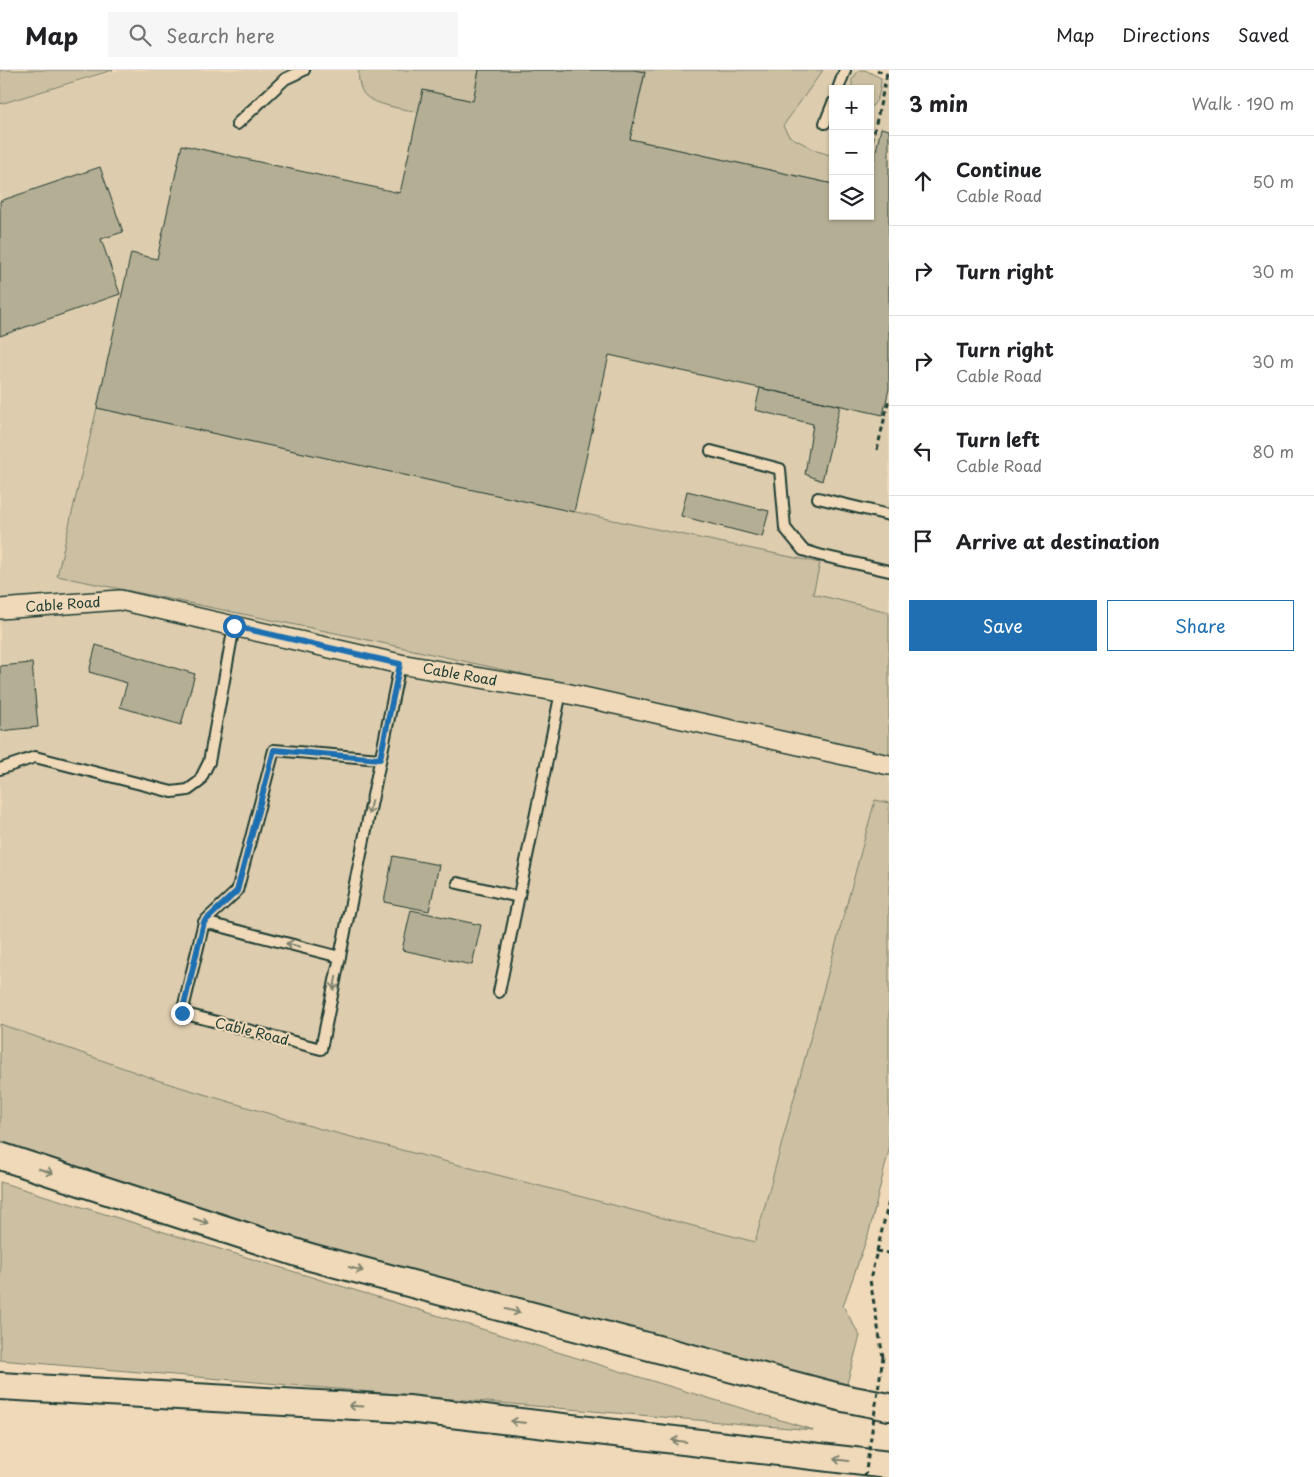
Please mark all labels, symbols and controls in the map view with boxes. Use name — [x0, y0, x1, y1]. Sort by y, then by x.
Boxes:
search box — [108, 12, 458, 57]
text: Map — [25, 17, 78, 53]
icon: search — [126, 21, 154, 49]
text: Search here — [166, 21, 275, 49]
text: Map — [1056, 21, 1094, 48]
text: Directions — [1122, 21, 1210, 48]
text: Saved — [1238, 21, 1289, 48]
map controls — [829, 85, 874, 220]
button: + — [829, 85, 874, 130]
text: 3 min — [909, 87, 968, 119]
text: Walk · 190 m — [1192, 91, 1294, 115]
button: − — [829, 130, 874, 175]
text: Continue — [956, 155, 1042, 183]
icon: ahead — [909, 167, 937, 195]
text: 50 m — [1253, 169, 1294, 193]
button: layers — [829, 175, 874, 220]
text: Cable Road — [956, 183, 1042, 207]
icon: right — [909, 257, 937, 285]
text: Turn right — [956, 257, 1054, 285]
text: 30 m — [1252, 259, 1294, 283]
text: Turn right — [956, 335, 1054, 363]
icon: right — [909, 347, 937, 375]
text: 30 m — [1252, 349, 1294, 373]
text: Cable Road — [956, 363, 1042, 387]
text: Turn left — [956, 425, 1040, 453]
icon: left — [909, 437, 937, 465]
text: 80 m — [1252, 439, 1294, 463]
text: Cable Road — [956, 453, 1042, 477]
icon: arrive — [909, 527, 937, 555]
text: Arrive at destination — [956, 527, 1160, 555]
street label: Cable Road — [25, 591, 101, 617]
button: Save — [909, 600, 1097, 651]
button: Share — [1107, 600, 1294, 651]
route start — [223, 615, 246, 638]
street label: Cable Road — [421, 657, 499, 691]
one-way arrow — [365, 799, 374, 815]
one-way arrow — [285, 940, 301, 949]
one-way arrow — [329, 975, 339, 991]
route end — [171, 1002, 194, 1025]
street label: Cable Road — [213, 1012, 291, 1050]
one-way arrow — [38, 1167, 54, 1177]
one-way arrow — [193, 1217, 209, 1227]
one-way arrow — [348, 1265, 364, 1274]
one-way arrow — [505, 1307, 521, 1316]
one-way arrow — [348, 1402, 364, 1411]
one-way arrow — [510, 1417, 526, 1427]
one-way arrow — [671, 1436, 687, 1446]
one-way arrow — [833, 1455, 849, 1465]

